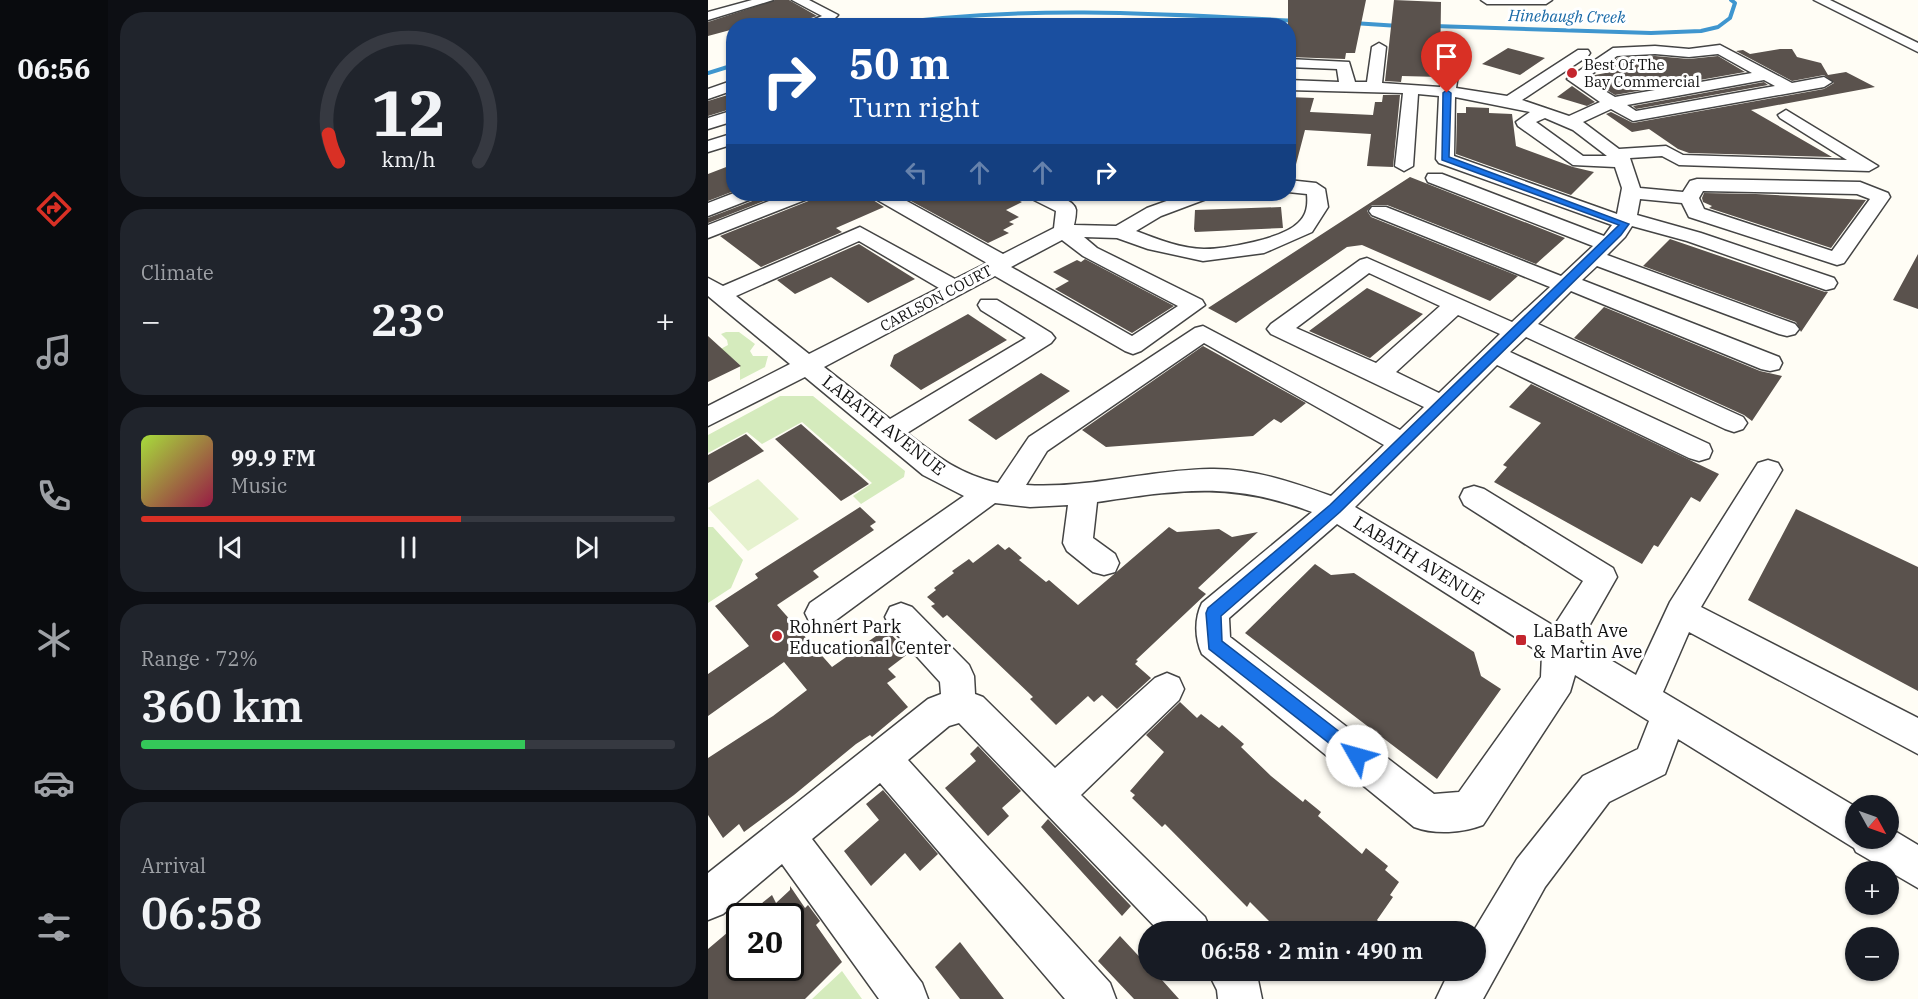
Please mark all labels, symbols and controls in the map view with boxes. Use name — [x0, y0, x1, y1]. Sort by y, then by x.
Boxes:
water label: Hinebaugh Creek — [1507, 5, 1626, 27]
pin — [1421, 31, 1472, 93]
text: 50 m — [849, 36, 950, 91]
icon: arrive — [1430, 40, 1463, 73]
icon: right — [750, 42, 828, 120]
text: 06:56 — [18, 51, 90, 86]
place label: Best Of The Bay Commercial — [1584, 55, 1700, 91]
marker: Best Of The Bay Commercial — [1565, 66, 1579, 80]
text: 12 — [371, 72, 445, 153]
text: Turn right — [849, 89, 980, 124]
text: km/h — [381, 145, 435, 173]
icon: left — [900, 156, 933, 189]
icon: ahead — [963, 156, 996, 189]
icon: ahead — [1026, 156, 1059, 189]
icon: right — [1089, 156, 1122, 189]
icon: directions — [33, 188, 75, 230]
text: Climate — [141, 259, 214, 286]
street label: CARLSON COURT — [877, 260, 996, 336]
text: 23° — [370, 290, 446, 348]
text: − — [141, 299, 161, 342]
text: + — [655, 299, 675, 342]
icon: music — [33, 331, 75, 373]
street label: LABATH AVENUE — [818, 370, 950, 480]
text: 99.9 FM — [231, 443, 316, 472]
text: Music — [231, 472, 287, 499]
icon: phone — [33, 475, 75, 517]
street label: LABATH AVENUE — [1349, 510, 1489, 610]
icon: previous — [214, 531, 247, 564]
icon: pause — [392, 531, 425, 564]
icon: next — [570, 531, 603, 564]
place label: Rohnert Park Educational Center — [789, 615, 951, 659]
icon: climate — [33, 619, 75, 661]
place label: LaBath Ave & Martin Ave — [1533, 619, 1642, 663]
marker: Rohnert Park Educational Center — [770, 629, 784, 643]
marker: LaBath Ave & Martin Ave — [1514, 633, 1528, 647]
text: Range · 72% — [141, 645, 258, 672]
text: 360 km — [141, 676, 303, 734]
position arrow — [1325, 724, 1389, 788]
icon: car — [33, 762, 75, 804]
north arrow — [1845, 795, 1899, 849]
map controls — [1845, 795, 1899, 981]
text: Arrival — [141, 852, 206, 879]
button: + — [1845, 861, 1899, 915]
text: 06:58 — [141, 883, 262, 941]
speed limit sign: 20 — [726, 903, 804, 981]
icon: filters — [33, 906, 75, 948]
button: − — [1845, 927, 1899, 981]
text: 06:58 · 2 min · 490 m — [1201, 936, 1423, 965]

